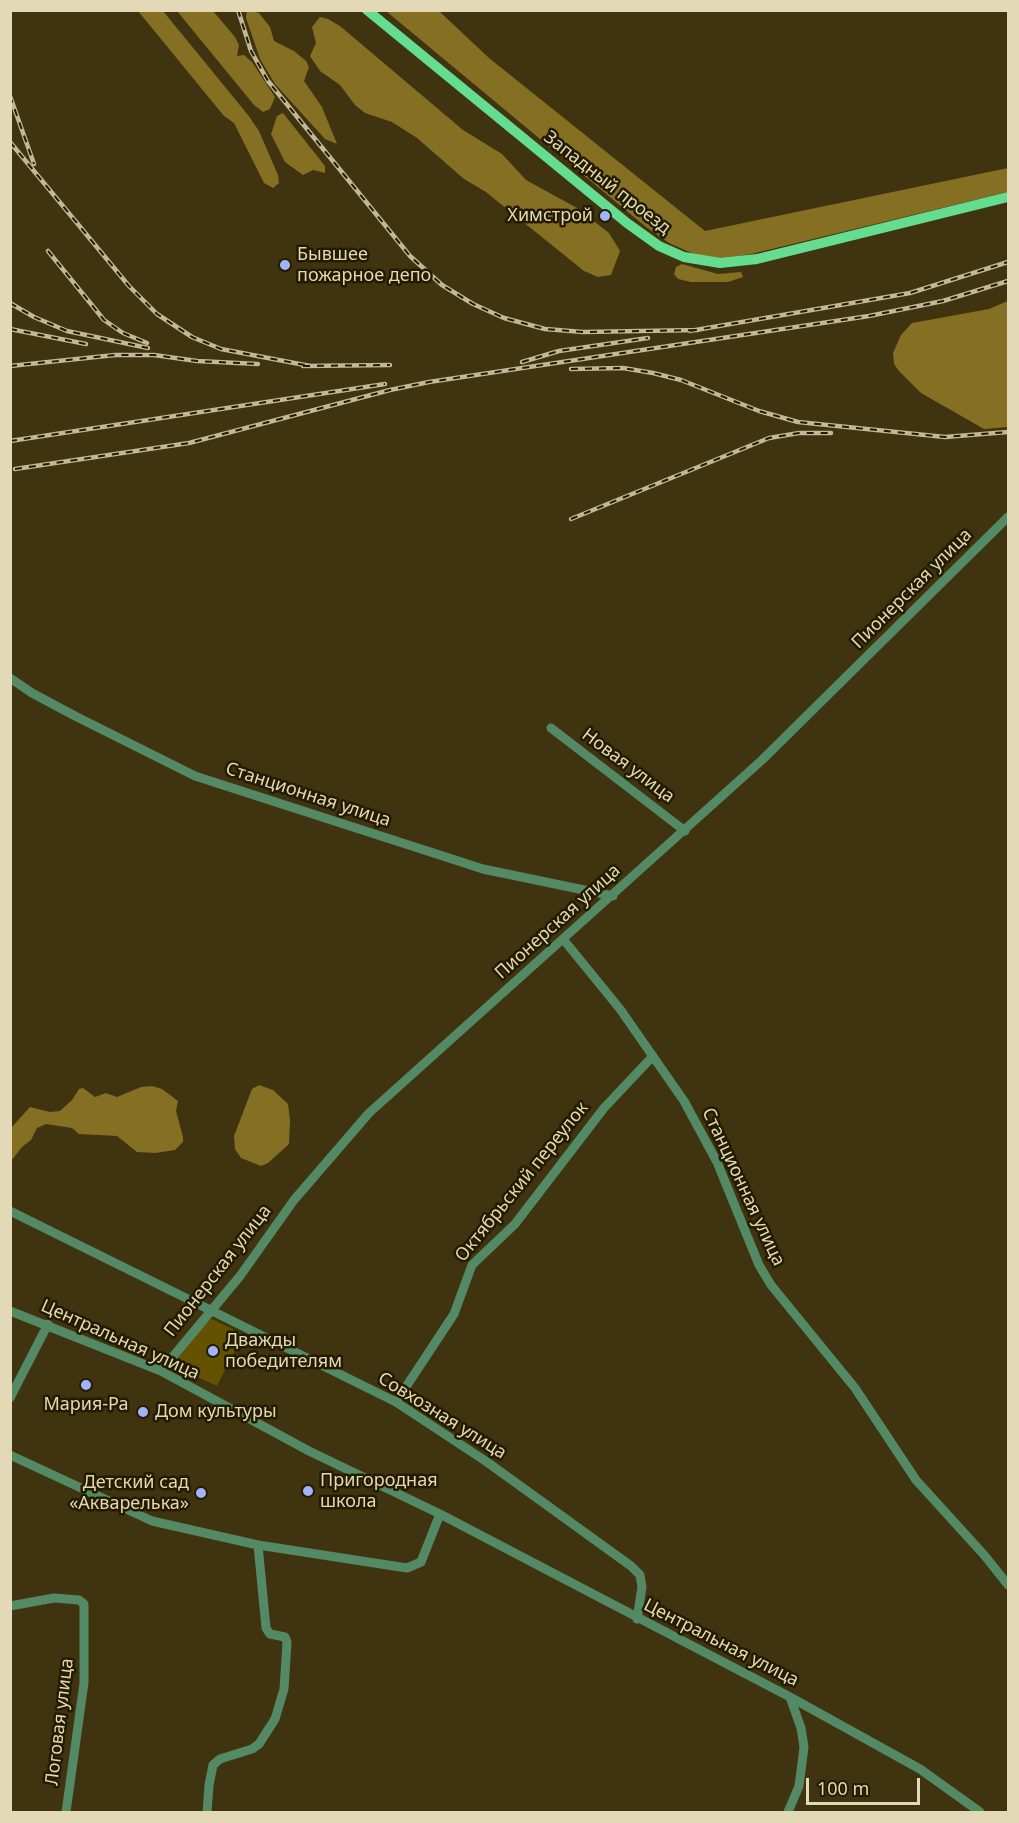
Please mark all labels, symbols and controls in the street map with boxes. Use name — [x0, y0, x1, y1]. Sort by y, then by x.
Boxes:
street label: Западный проезд — [539, 127, 675, 239]
place label: Химстрой — [507, 205, 593, 227]
marker: Химстрой — [598, 209, 612, 223]
place label: Бывшее пожарное депо — [297, 244, 431, 286]
marker: Бывшее пожарное депо — [278, 258, 292, 272]
street label: Пионерская улица — [847, 524, 977, 654]
street label: Новая улица — [577, 724, 679, 808]
street label: Станционная улица — [223, 758, 393, 832]
street label: Пионерская улица — [491, 860, 625, 984]
street label: Октябрьский переулок — [451, 1098, 593, 1266]
street label: Станционная улица — [697, 1104, 789, 1270]
street label: Пионерская улица — [160, 1201, 276, 1341]
street label: Центральная улица — [37, 1295, 203, 1385]
place label: Дважды победителям — [225, 1330, 342, 1372]
marker: Дважды победителям — [206, 1344, 220, 1358]
street label: Совхозная улица — [374, 1368, 510, 1464]
marker: Мария-Ра — [79, 1378, 93, 1392]
place label: Мария-Ра — [43, 1394, 129, 1416]
place label: Дом культуры — [155, 1401, 277, 1423]
marker: Дом культуры — [136, 1405, 150, 1419]
place label: Пригородная школа — [320, 1470, 438, 1512]
place label: Детский сад «Акварелька» — [69, 1472, 189, 1514]
marker: Пригородная школа — [301, 1484, 315, 1498]
marker: Детский сад «Акварелька» — [194, 1486, 208, 1500]
street label: Центральная улица — [640, 1595, 802, 1691]
street label: Логовая улица — [41, 1657, 79, 1787]
scale bar — [809, 1766, 923, 1804]
text: 100 m — [817, 1776, 869, 1800]

